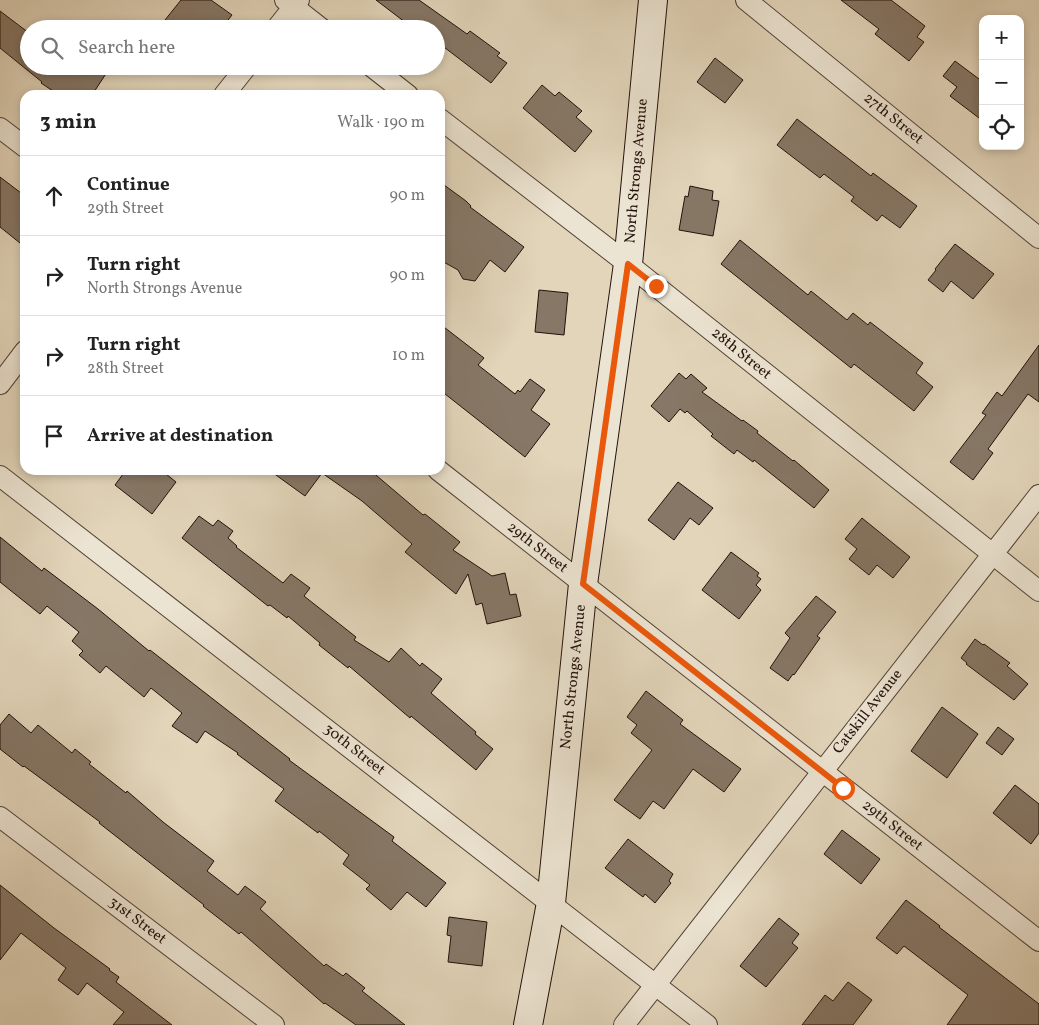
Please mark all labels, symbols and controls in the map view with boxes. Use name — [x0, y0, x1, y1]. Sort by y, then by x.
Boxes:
map controls — [979, 15, 1024, 150]
button: + — [979, 15, 1024, 60]
search box — [20, 20, 445, 75]
icon: search — [38, 34, 66, 62]
text: Search here — [78, 35, 175, 61]
button: − — [979, 60, 1024, 105]
street label: 27th Street — [859, 88, 927, 150]
street label: North Strongs Avenue — [620, 98, 654, 244]
button: locate — [979, 105, 1024, 150]
text: 3 min — [40, 108, 96, 137]
text: Walk · 190 m — [337, 112, 425, 134]
text: Continue — [87, 172, 170, 198]
icon: ahead — [40, 182, 68, 210]
text: 90 m — [389, 185, 425, 207]
text: 29th Street — [87, 198, 164, 220]
text: Turn right — [87, 252, 180, 278]
icon: right — [40, 262, 68, 290]
text: 90 m — [389, 265, 425, 287]
route end — [645, 275, 668, 298]
text: North Strongs Avenue — [87, 278, 242, 300]
street label: 28th Street — [706, 323, 776, 385]
text: Turn right — [87, 332, 180, 358]
icon: right — [40, 342, 68, 370]
text: 10 m — [392, 345, 425, 367]
text: 28th Street — [87, 358, 164, 380]
icon: arrive — [40, 422, 68, 450]
text: Arrive at destination — [87, 423, 273, 449]
street label: 29th Street — [502, 517, 572, 579]
street label: North Strongs Avenue — [556, 604, 592, 750]
street label: Catskill Avenue — [828, 665, 908, 759]
street label: 30th Street — [319, 719, 389, 781]
route start — [832, 777, 855, 800]
street label: 29th Street — [857, 795, 927, 857]
street label: 31st Street — [104, 892, 170, 950]

